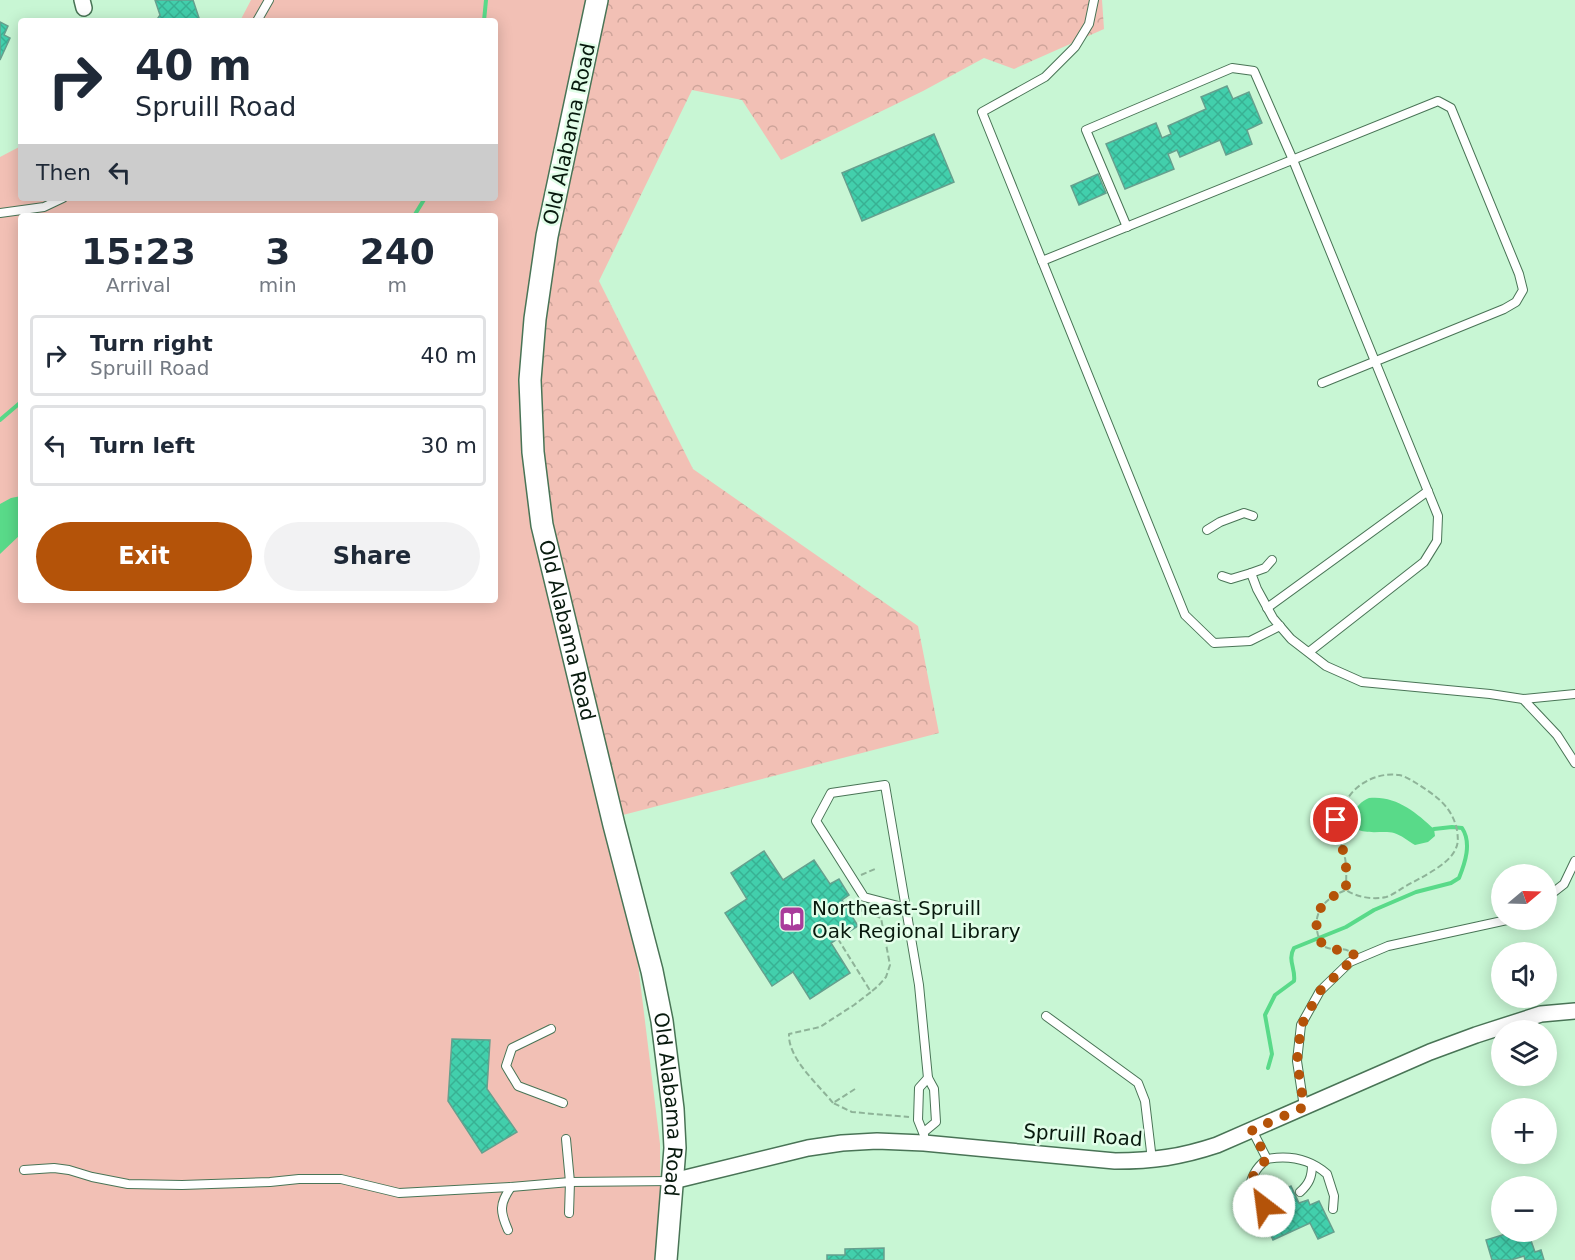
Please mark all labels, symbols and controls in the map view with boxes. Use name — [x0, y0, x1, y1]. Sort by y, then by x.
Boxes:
text: 40 m — [135, 41, 252, 90]
street label: Old Alabama Road — [538, 41, 600, 227]
icon: right — [36, 42, 114, 120]
text: Spruill Road — [135, 91, 296, 122]
icon: left — [103, 156, 136, 189]
text: Then — [36, 160, 91, 185]
text: 15:23 — [81, 231, 196, 272]
text: 3 — [265, 231, 290, 272]
text: 240 — [360, 231, 435, 272]
text: Arrival — [106, 273, 171, 297]
text: min — [259, 273, 297, 297]
text: m — [388, 273, 407, 297]
text: Turn right — [90, 331, 213, 356]
icon: right — [39, 339, 72, 372]
text: 40 m — [421, 343, 477, 368]
text: Spruill Road — [90, 356, 210, 380]
icon: left — [39, 429, 72, 462]
text: Turn left — [90, 433, 195, 458]
text: 30 m — [421, 433, 477, 458]
button: Exit — [36, 522, 252, 591]
button: Share — [264, 522, 480, 591]
street label: Old Alabama Road — [534, 537, 601, 723]
pin — [1310, 794, 1361, 845]
icon: arrive — [1319, 803, 1352, 836]
north arrow — [1491, 864, 1557, 930]
map controls — [1491, 864, 1557, 1242]
place label: Northeast-Spruill Oak Regional Library — [812, 896, 1021, 943]
library icon: Northeast-Spruill Oak Regional Library — [777, 904, 807, 934]
button: sound — [1491, 942, 1557, 1008]
street label: Old Alabama Road — [648, 1010, 687, 1197]
button: layers — [1491, 1020, 1557, 1086]
button: + — [1491, 1098, 1557, 1164]
street label: Spruill Road — [1023, 1119, 1143, 1151]
position arrow — [1232, 1174, 1296, 1238]
button: − — [1491, 1176, 1557, 1242]

